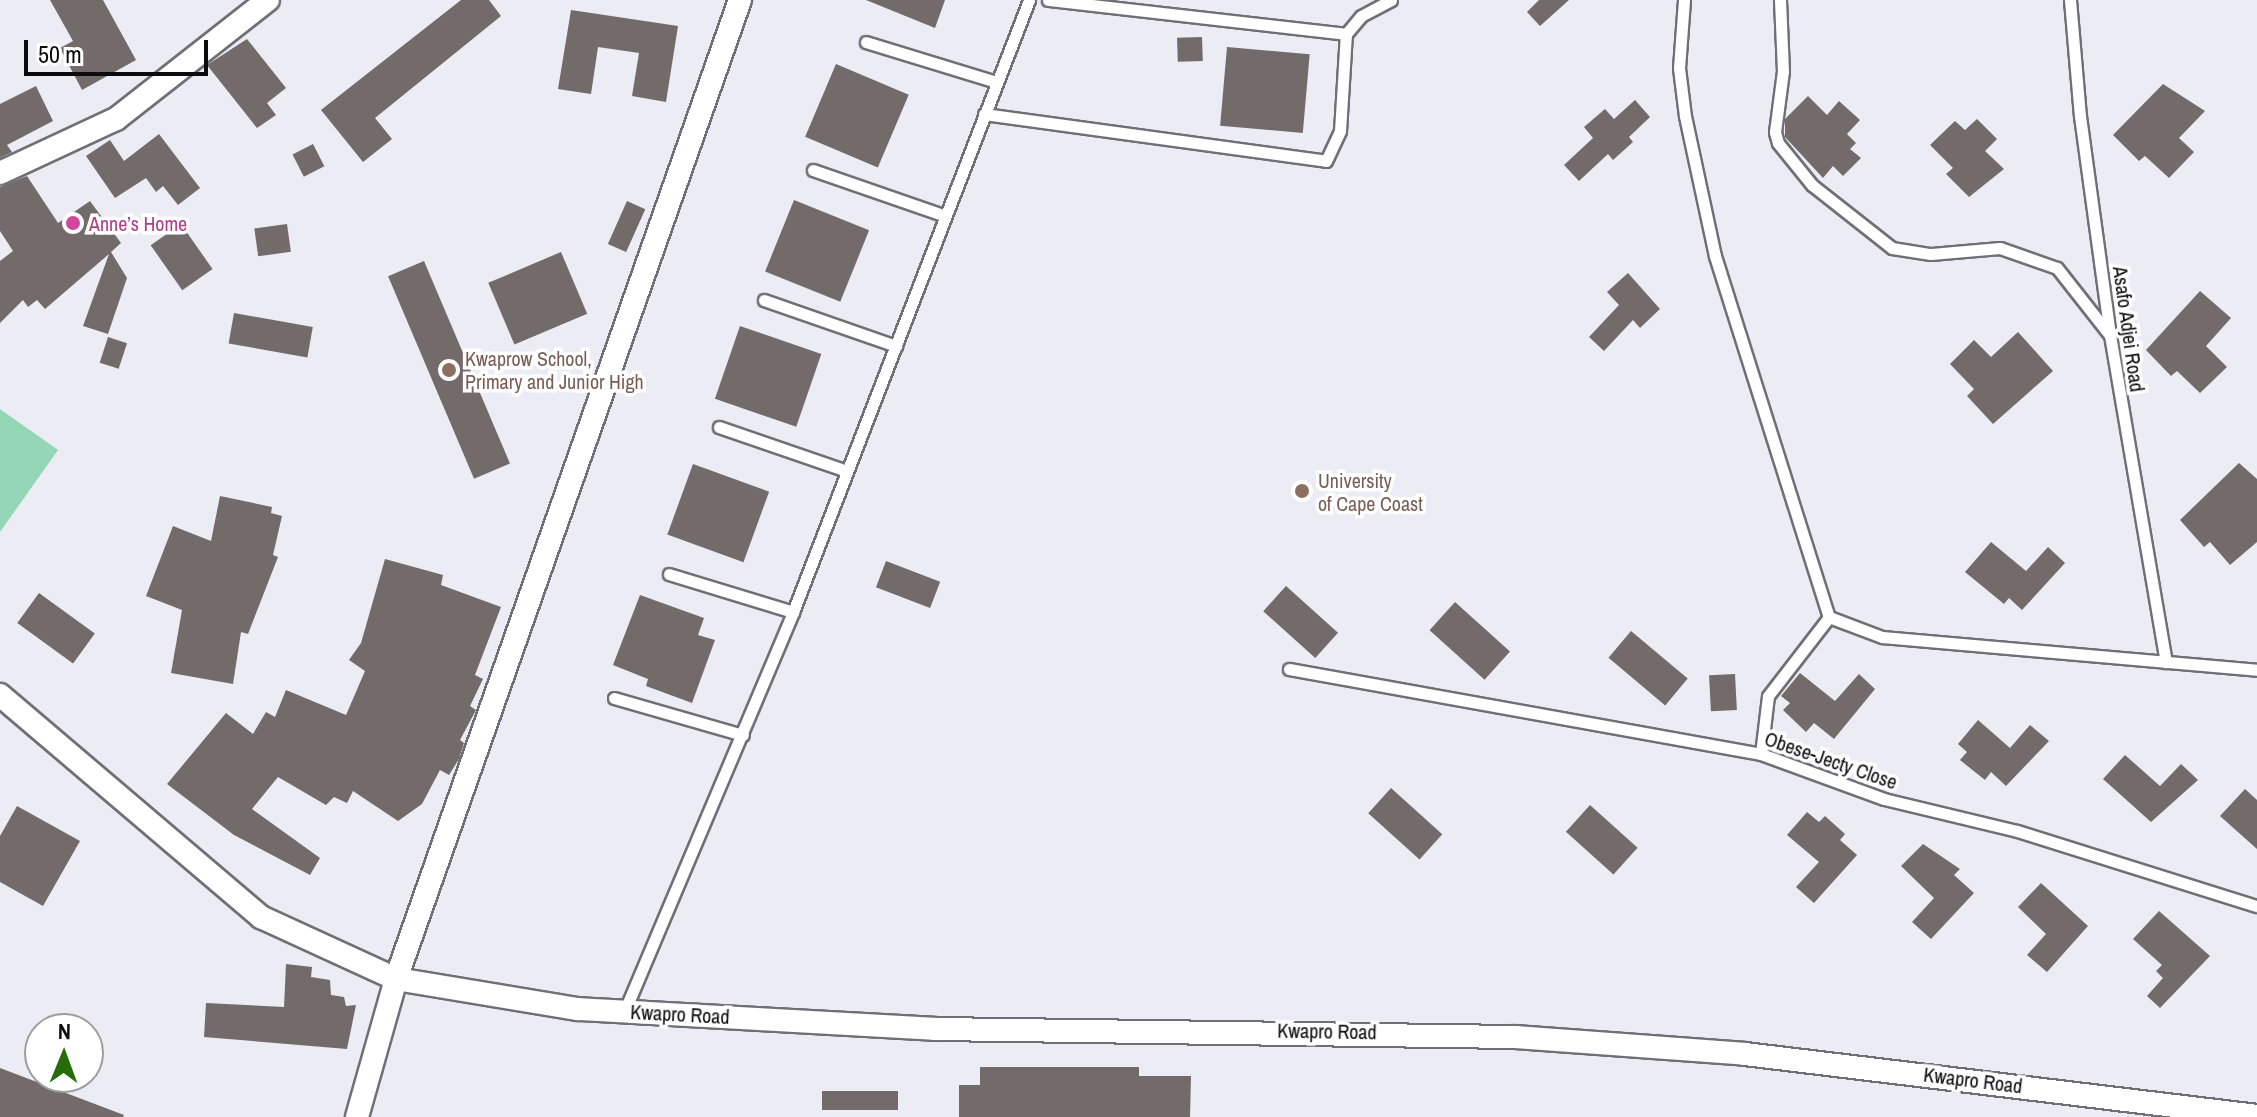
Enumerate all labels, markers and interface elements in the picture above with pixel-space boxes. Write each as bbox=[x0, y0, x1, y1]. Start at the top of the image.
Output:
scale bar bbox=[28, 24, 212, 74]
text: 50 m bbox=[38, 38, 82, 70]
place label: Anne’s Home bbox=[89, 211, 187, 235]
marker: Anne’s Home bbox=[64, 214, 82, 232]
street label: Asafo Adjei Road bbox=[2108, 264, 2150, 394]
place label: Kwaprow School, Primary and Junior High bbox=[465, 346, 644, 393]
marker: Kwaprow School, Primary and Junior High bbox=[440, 361, 458, 379]
place label: University of Cape Coast bbox=[1318, 468, 1423, 515]
marker: University of Cape Coast bbox=[1293, 482, 1311, 500]
street label: Obese-Jecty Close bbox=[1762, 726, 1900, 794]
street label: Kwapro Road bbox=[630, 999, 730, 1029]
north arrow bbox=[24, 1013, 104, 1093]
text: N bbox=[58, 1016, 71, 1046]
street label: Kwapro Road bbox=[1277, 1018, 1377, 1044]
street label: Kwapro Road bbox=[1922, 1062, 2024, 1098]

